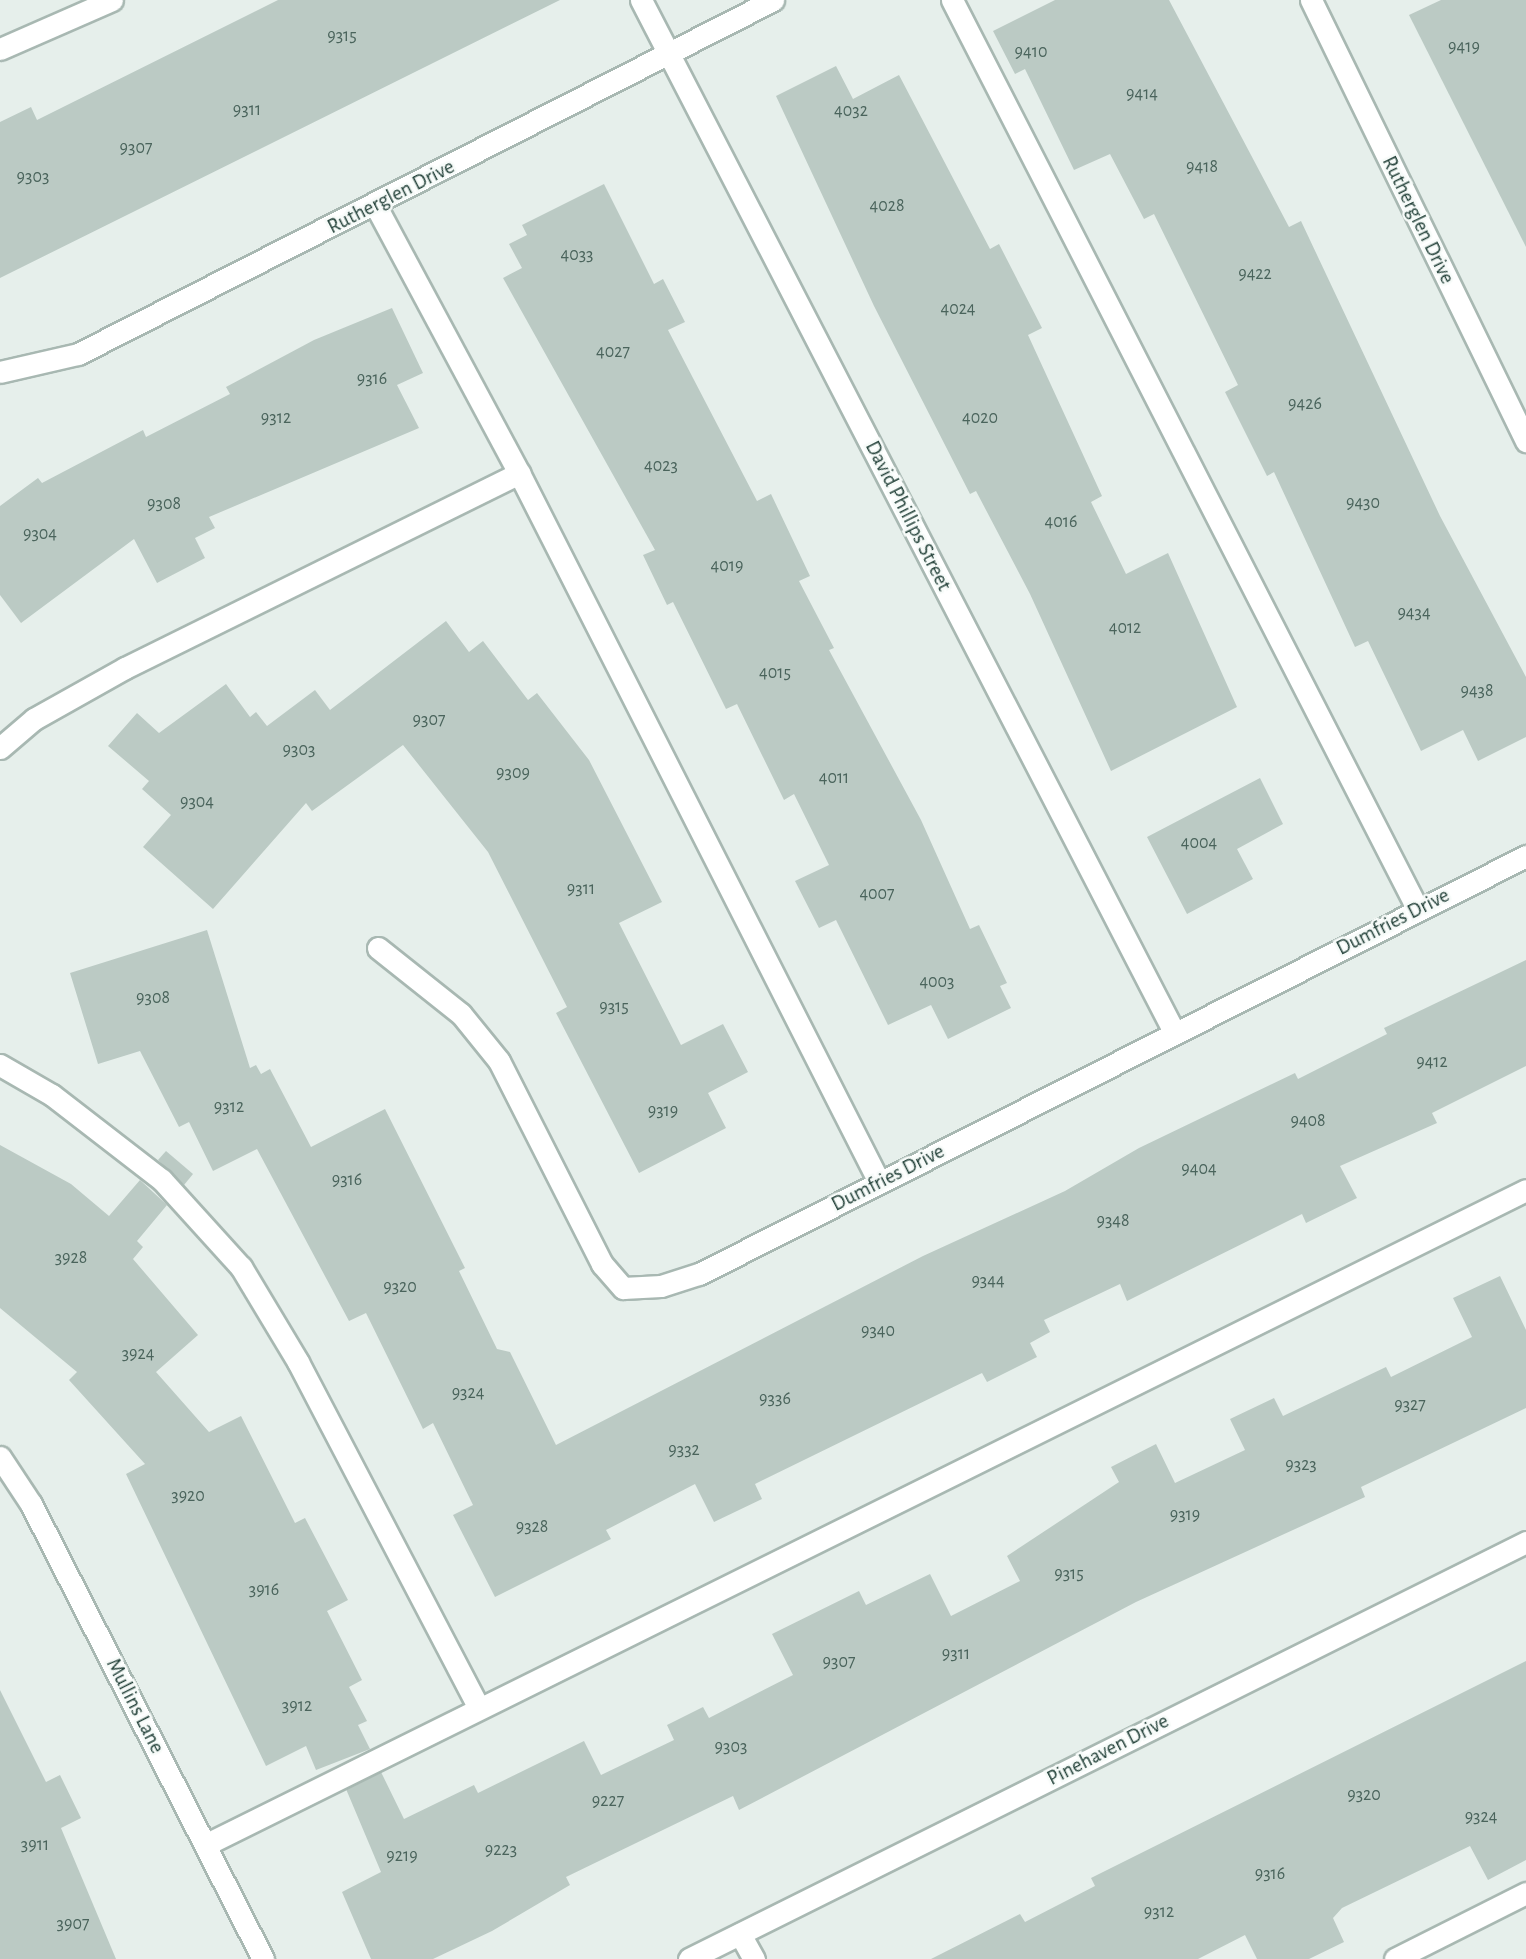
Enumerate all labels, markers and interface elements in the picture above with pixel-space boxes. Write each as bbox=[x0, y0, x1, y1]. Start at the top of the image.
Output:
house number: 9315 bbox=[327, 25, 357, 47]
house number: 9419 bbox=[1448, 36, 1480, 58]
house number: 9410 bbox=[1015, 41, 1047, 63]
house number: 9414 bbox=[1126, 83, 1158, 105]
house number: 9311 bbox=[233, 99, 261, 121]
house number: 4032 bbox=[834, 100, 868, 122]
house number: 9307 bbox=[120, 137, 152, 159]
street label: Rutherglen Drive bbox=[1376, 152, 1460, 288]
street label: Rutherglen Drive bbox=[323, 154, 459, 240]
house number: 9418 bbox=[1186, 156, 1218, 178]
house number: 9303 bbox=[17, 166, 49, 188]
house number: 4028 bbox=[870, 195, 904, 217]
house number: 4033 bbox=[561, 244, 593, 266]
house number: 9422 bbox=[1238, 263, 1272, 285]
house number: 4024 bbox=[940, 298, 976, 320]
house number: 4027 bbox=[596, 341, 630, 363]
house number: 9316 bbox=[357, 368, 387, 390]
house number: 9426 bbox=[1288, 393, 1322, 415]
house number: 9312 bbox=[261, 407, 291, 429]
house number: 4020 bbox=[962, 407, 998, 429]
street label: David Phillips Street bbox=[859, 437, 957, 595]
house number: 4023 bbox=[644, 455, 678, 477]
house number: 9430 bbox=[1346, 492, 1380, 514]
house number: 9308 bbox=[147, 493, 181, 515]
house number: 4016 bbox=[1045, 511, 1077, 533]
house number: 9304 bbox=[23, 523, 57, 545]
house number: 4019 bbox=[711, 555, 743, 577]
house number: 9434 bbox=[1397, 602, 1431, 624]
house number: 4012 bbox=[1109, 617, 1141, 639]
house number: 4015 bbox=[759, 662, 791, 684]
house number: 9438 bbox=[1460, 680, 1494, 702]
house number: 9307 bbox=[413, 709, 445, 731]
house number: 9303 bbox=[283, 739, 315, 761]
house number: 9309 bbox=[496, 762, 530, 784]
house number: 4011 bbox=[819, 767, 849, 789]
house number: 9304 bbox=[180, 791, 214, 813]
house number: 4004 bbox=[1181, 832, 1217, 854]
house number: 9311 bbox=[567, 878, 595, 900]
house number: 4007 bbox=[859, 883, 895, 905]
street label: Dumfries Drive bbox=[1332, 883, 1454, 961]
house number: 4003 bbox=[919, 971, 955, 993]
house number: 9308 bbox=[136, 987, 170, 1009]
house number: 9315 bbox=[599, 996, 629, 1018]
house number: 9412 bbox=[1416, 1051, 1448, 1073]
house number: 9312 bbox=[214, 1096, 244, 1118]
house number: 9319 bbox=[648, 1100, 678, 1122]
house number: 9408 bbox=[1290, 1110, 1326, 1132]
street label: Dumfries Drive bbox=[827, 1139, 949, 1217]
house number: 9404 bbox=[1181, 1158, 1217, 1180]
house number: 9316 bbox=[332, 1169, 362, 1191]
house number: 9348 bbox=[1096, 1210, 1130, 1232]
house number: 3928 bbox=[55, 1247, 87, 1269]
house number: 9344 bbox=[971, 1270, 1005, 1292]
house number: 9320 bbox=[383, 1276, 417, 1298]
house number: 9340 bbox=[861, 1320, 895, 1342]
house number: 3924 bbox=[122, 1343, 154, 1365]
house number: 9324 bbox=[452, 1382, 484, 1404]
house number: 9336 bbox=[759, 1388, 791, 1410]
house number: 9327 bbox=[1394, 1394, 1426, 1416]
house number: 9332 bbox=[668, 1439, 700, 1461]
house number: 9323 bbox=[1285, 1454, 1317, 1476]
house number: 3920 bbox=[171, 1485, 205, 1507]
house number: 9319 bbox=[1170, 1504, 1200, 1526]
house number: 9328 bbox=[516, 1516, 548, 1538]
house number: 9315 bbox=[1054, 1563, 1084, 1585]
house number: 3916 bbox=[249, 1579, 279, 1601]
house number: 9311 bbox=[942, 1643, 970, 1665]
house number: 9307 bbox=[823, 1651, 855, 1673]
street label: Mullins Lane bbox=[100, 1654, 170, 1758]
house number: 3912 bbox=[282, 1695, 312, 1717]
street label: Pinehaven Drive bbox=[1043, 1709, 1173, 1791]
house number: 9303 bbox=[715, 1736, 747, 1758]
house number: 9320 bbox=[1347, 1784, 1381, 1806]
house number: 9227 bbox=[592, 1790, 624, 1812]
house number: 9324 bbox=[1465, 1806, 1497, 1828]
house number: 3911 bbox=[21, 1834, 49, 1856]
house number: 9223 bbox=[485, 1839, 517, 1861]
house number: 9219 bbox=[386, 1845, 418, 1867]
house number: 9316 bbox=[1255, 1863, 1285, 1885]
house number: 9312 bbox=[1144, 1901, 1174, 1923]
house number: 3907 bbox=[57, 1913, 89, 1935]

